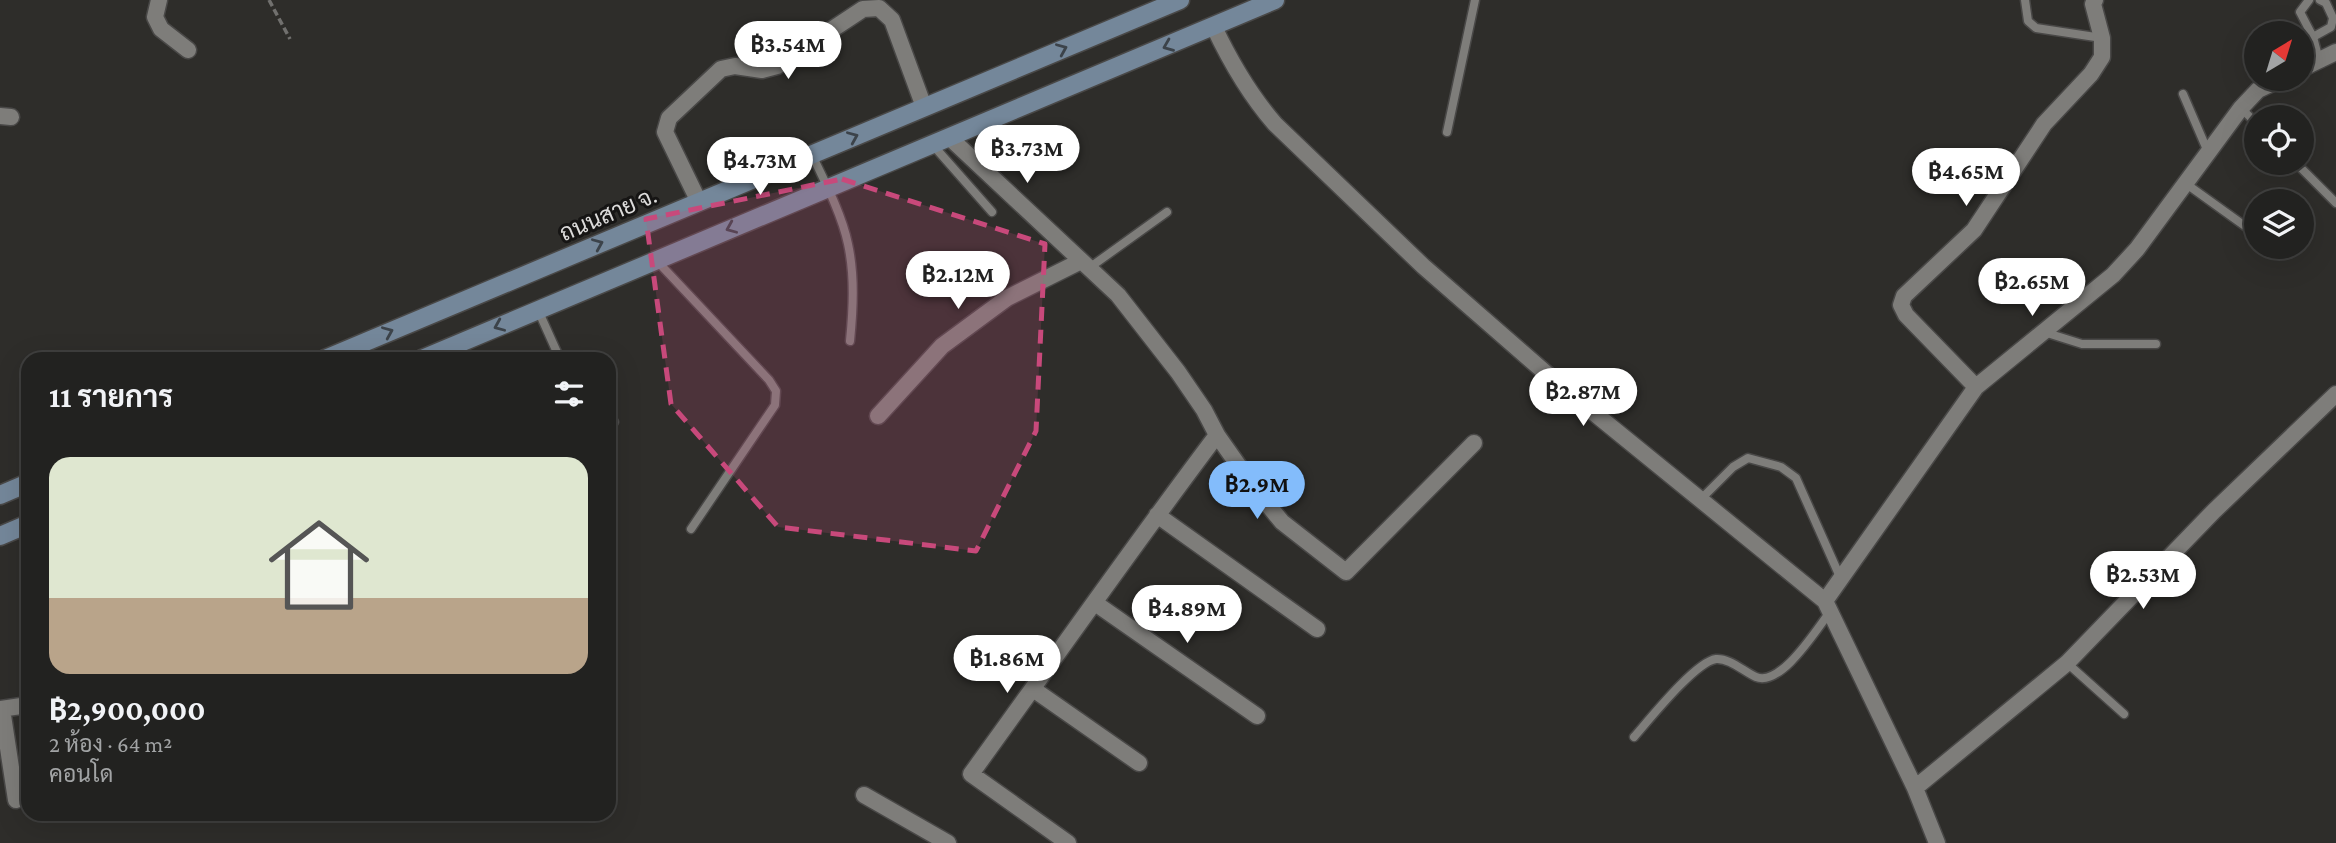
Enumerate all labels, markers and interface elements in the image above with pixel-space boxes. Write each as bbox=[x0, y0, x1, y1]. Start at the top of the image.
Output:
north arrow bbox=[2244, 21, 2314, 91]
map controls bbox=[2244, 21, 2314, 259]
pin: ฿3.54M bbox=[731, 22, 845, 81]
text: ฿3.54M bbox=[750, 31, 826, 57]
one-way arrow bbox=[1162, 38, 1174, 52]
one-way arrow bbox=[1056, 44, 1068, 58]
button: locate bbox=[2244, 105, 2314, 175]
pin: ฿3.73M bbox=[970, 125, 1084, 185]
one-way arrow bbox=[846, 132, 858, 146]
text: ฿3.73M bbox=[991, 135, 1063, 161]
pin: ฿4.73M bbox=[703, 138, 817, 197]
text: ฿4.73M bbox=[723, 147, 797, 173]
pin: ฿4.65M bbox=[1909, 148, 2023, 208]
text: ฿4.65M bbox=[1928, 158, 2004, 184]
street label: ถนนสาย จ. bbox=[556, 182, 660, 246]
button: layers bbox=[2244, 189, 2314, 259]
one-way arrow bbox=[726, 220, 738, 234]
one-way arrow bbox=[591, 239, 603, 253]
pin: ฿2.12M bbox=[901, 252, 1015, 311]
pin: ฿2.65M bbox=[1975, 258, 2089, 318]
text: ฿2.12M bbox=[922, 261, 994, 287]
text: ฿2.65M bbox=[1994, 268, 2070, 294]
one-way arrow bbox=[494, 318, 507, 332]
one-way arrow bbox=[381, 327, 393, 341]
pin: ฿2.87M bbox=[1526, 368, 1640, 428]
icon: filters bbox=[550, 375, 588, 413]
text: ฿2.87M bbox=[1545, 378, 1621, 404]
text: 11 รายการ bbox=[49, 380, 173, 413]
pin: ฿2.9M bbox=[1208, 462, 1306, 521]
text: ฿2.9M bbox=[1225, 471, 1289, 497]
icon: home bbox=[256, 502, 382, 628]
pin: ฿2.53M bbox=[2086, 552, 2200, 611]
text: ฿2.53M bbox=[2106, 561, 2180, 587]
pin: ฿4.89M bbox=[1130, 586, 1244, 645]
text: ฿4.89M bbox=[1148, 595, 1226, 621]
pin: ฿1.86M bbox=[950, 636, 1064, 695]
text: ฿1.86M bbox=[970, 645, 1044, 671]
text: ฿2,900,000 bbox=[49, 693, 206, 726]
text: 2 ห้อง · 64 m² bbox=[49, 731, 172, 757]
text: คอนโด bbox=[49, 761, 113, 787]

